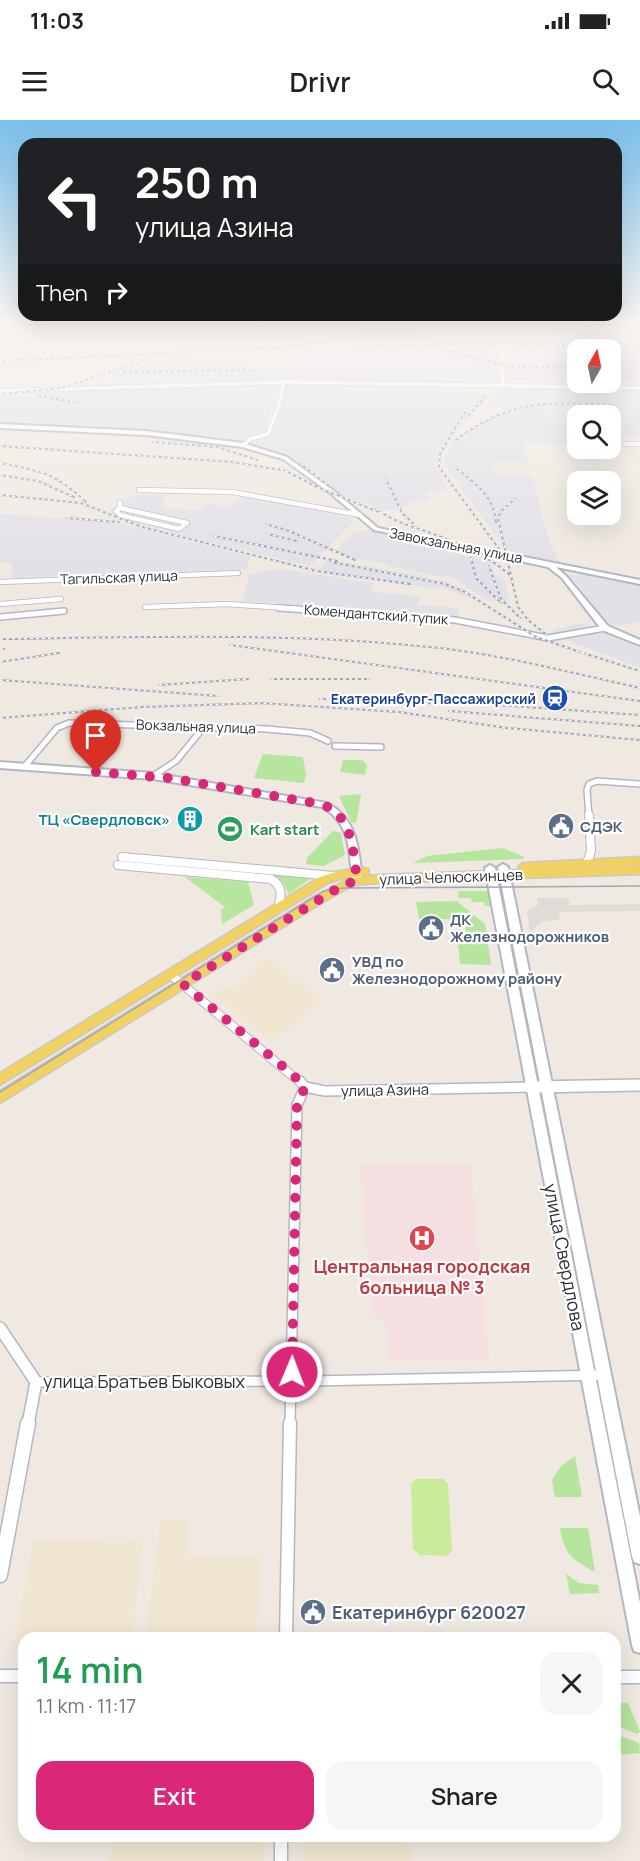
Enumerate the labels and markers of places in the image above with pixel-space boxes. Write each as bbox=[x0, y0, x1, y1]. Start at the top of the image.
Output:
station icon: Екатеринбург-Пассажирский bbox=[540, 683, 570, 713]
place label: Екатеринбург-Пассажирский bbox=[331, 689, 536, 708]
pin bbox=[70, 710, 121, 772]
building icon: ТЦ «Свердловск» bbox=[175, 804, 205, 834]
place label: ТЦ «Свердловск» bbox=[38, 809, 170, 830]
public building icon: СДЭК bbox=[546, 811, 576, 841]
sports icon: Kart start bbox=[215, 814, 245, 844]
place label: СДЭК bbox=[580, 816, 623, 837]
place label: Kart start bbox=[250, 819, 320, 840]
place label: ДК Железнодорожников bbox=[450, 909, 609, 947]
public building icon: ДК Железнодорожников bbox=[416, 913, 446, 943]
place label: УВД по Железнодорожному району bbox=[352, 951, 563, 989]
public building icon: УВД по Железнодорожному району bbox=[317, 955, 347, 985]
hospital icon: Центральная городская больница № 3 bbox=[407, 1223, 437, 1253]
place label: Центральная городская больница № 3 bbox=[313, 1254, 531, 1299]
public building icon: Екатеринбург 620027 bbox=[298, 1597, 328, 1627]
place label: Екатеринбург 620027 bbox=[332, 1600, 526, 1624]

